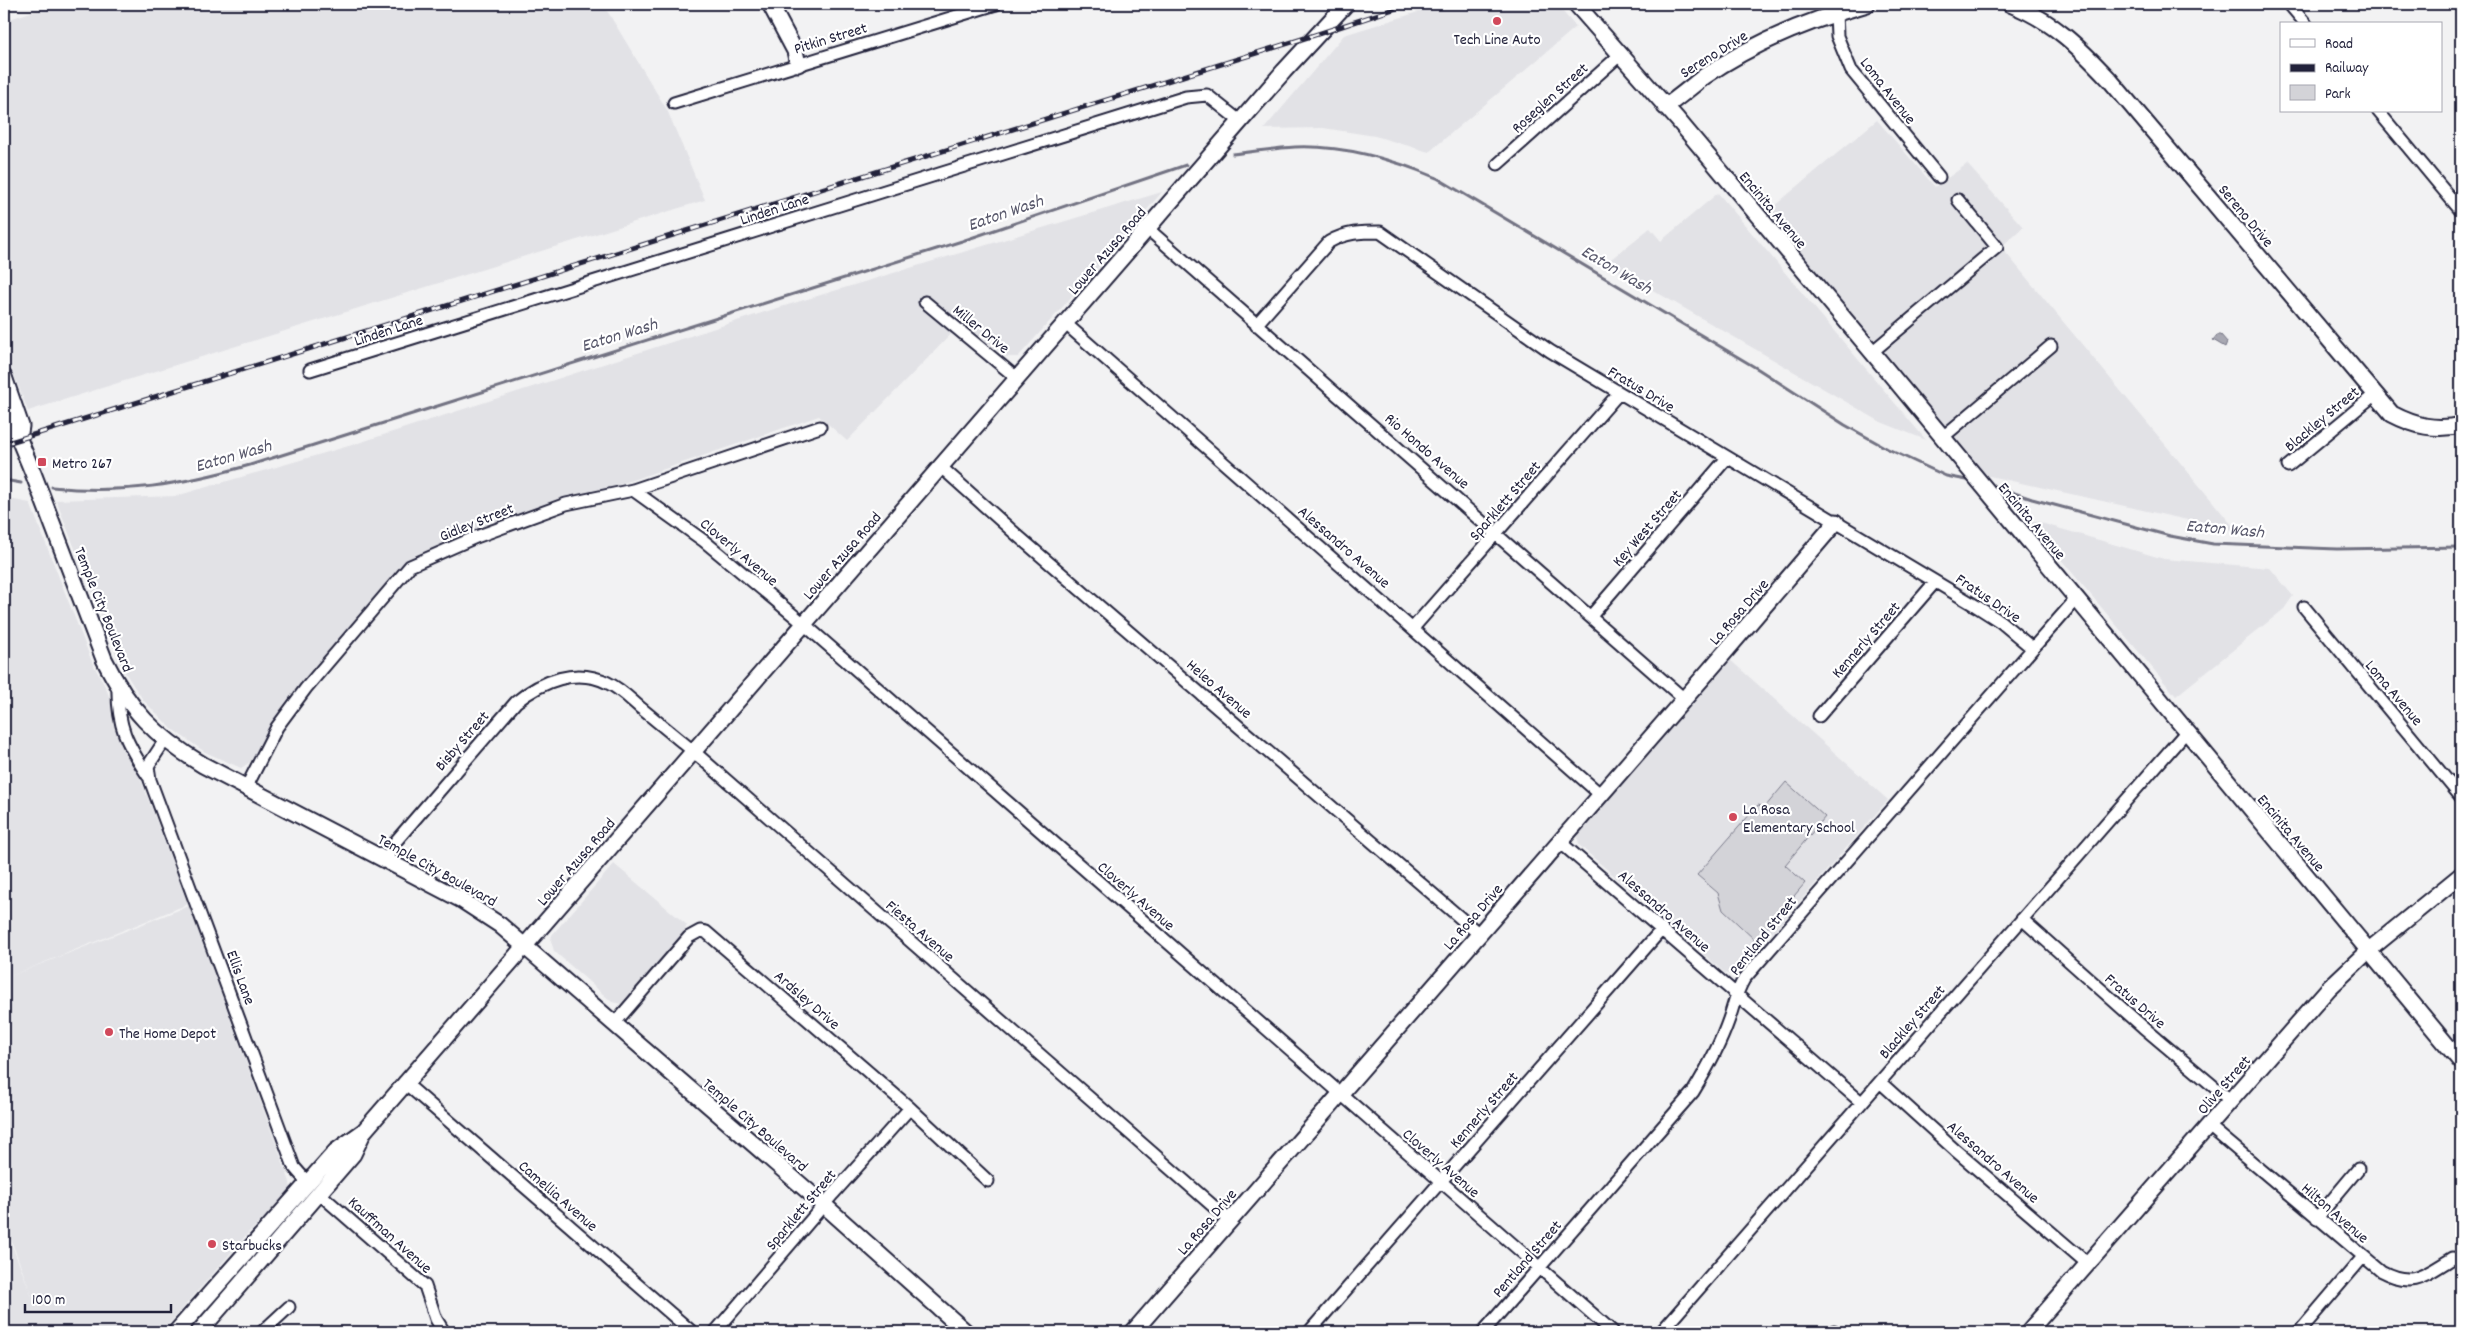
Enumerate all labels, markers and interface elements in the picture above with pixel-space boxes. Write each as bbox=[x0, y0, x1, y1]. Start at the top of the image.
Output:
marker: Tech Line Auto bbox=[1491, 15, 1503, 27]
street label: Pitkin Street bbox=[791, 17, 870, 61]
legend bbox=[2280, 22, 2442, 112]
street label: Sereno Drive bbox=[1676, 25, 1753, 85]
place label: Tech Line Auto bbox=[1453, 29, 1541, 52]
text: Road bbox=[2325, 34, 2353, 56]
street label: Loma Avenue bbox=[1853, 53, 1921, 130]
street label: Roseglen Street bbox=[1507, 58, 1594, 140]
text: Railway bbox=[2325, 58, 2369, 80]
text: Park bbox=[2325, 84, 2351, 106]
street label: Encinita Avenue bbox=[1733, 167, 1811, 254]
street label: Sereno Drive bbox=[2212, 180, 2278, 253]
street label: Linden Lane bbox=[737, 188, 812, 232]
water label: Eaton Wash bbox=[965, 190, 1048, 239]
street label: Lower Azusa Road bbox=[1063, 203, 1153, 301]
water label: Eaton Wash bbox=[1576, 240, 1656, 302]
street label: Miller Drive bbox=[947, 300, 1014, 360]
street label: Linden Lane bbox=[351, 309, 426, 353]
water label: Eaton Wash bbox=[579, 313, 662, 360]
street label: Fratus Drive bbox=[1603, 361, 1679, 419]
street label: Blackley Street bbox=[2280, 382, 2365, 458]
street label: Rio Hondo Avenue bbox=[1379, 408, 1474, 495]
water label: Eaton Wash bbox=[193, 434, 275, 480]
place label: Metro 267 bbox=[52, 453, 112, 476]
marker: Metro 267 bbox=[36, 456, 48, 468]
street label: Sparklett Street bbox=[1465, 456, 1547, 547]
street label: Encinita Avenue bbox=[1992, 478, 2070, 565]
street label: Key West Street bbox=[1608, 485, 1688, 572]
street label: Gidley Street bbox=[436, 498, 518, 549]
street label: Alessandro Avenue bbox=[1292, 501, 1395, 595]
street label: Lower Azusa Road bbox=[798, 508, 888, 606]
street label: Cloverly Avenue bbox=[694, 513, 783, 593]
water label: Eaton Wash bbox=[2185, 515, 2266, 546]
street label: Temple City Boulevard bbox=[67, 544, 138, 676]
street label: Fratus Drive bbox=[1950, 569, 2025, 629]
street label: La Rosa Drive bbox=[1705, 574, 1775, 651]
street label: Kennerly Street bbox=[1827, 597, 1907, 684]
street label: Heleo Avenue bbox=[1180, 655, 1256, 725]
street label: Loma Avenue bbox=[2359, 656, 2427, 731]
street label: Bisby Street bbox=[430, 706, 496, 777]
street label: Encinita Avenue bbox=[2251, 790, 2329, 877]
place label: La Rosa Elementary School bbox=[1743, 799, 1855, 840]
marker: La Rosa Elementary School bbox=[1727, 811, 1739, 823]
street label: Lower Azusa Road bbox=[532, 814, 622, 912]
street label: Temple City Boulevard bbox=[373, 829, 501, 914]
street label: Cloverly Avenue bbox=[1092, 857, 1179, 937]
street label: Alessandro Avenue bbox=[1612, 865, 1715, 959]
street label: La Rosa Drive bbox=[1439, 879, 1509, 956]
street label: Pentland Street bbox=[1725, 892, 1803, 981]
street label: Fiesta Avenue bbox=[880, 895, 959, 968]
street label: Ellis Lane bbox=[219, 947, 260, 1008]
street label: Ardsley Drive bbox=[768, 966, 844, 1036]
street label: Fratus Drive bbox=[2099, 969, 2170, 1035]
street label: Blackley Street bbox=[1874, 980, 1952, 1065]
place label: The Home Depot bbox=[119, 1023, 216, 1046]
marker: The Home Depot bbox=[103, 1026, 115, 1038]
street label: Olive Street bbox=[2193, 1051, 2257, 1120]
street label: Kennerly Street bbox=[1445, 1067, 1525, 1154]
street label: Temple City Boulevard bbox=[697, 1073, 812, 1178]
street label: Alessandro Avenue bbox=[1941, 1116, 2044, 1210]
street label: Cloverly Avenue bbox=[1397, 1124, 1484, 1204]
street label: Camellia Avenue bbox=[512, 1156, 602, 1238]
street label: Sparklett Street bbox=[761, 1165, 843, 1256]
street label: Hilton Avenue bbox=[2296, 1178, 2373, 1250]
street label: La Rosa Drive bbox=[1173, 1184, 1243, 1261]
street label: Kauffman Avenue bbox=[342, 1192, 436, 1280]
street label: Pentland Street bbox=[1488, 1216, 1568, 1304]
place label: Starbucks bbox=[222, 1235, 282, 1258]
marker: Starbucks bbox=[206, 1238, 218, 1250]
scale bar bbox=[25, 1281, 171, 1313]
text: 100 m bbox=[32, 1290, 65, 1312]

